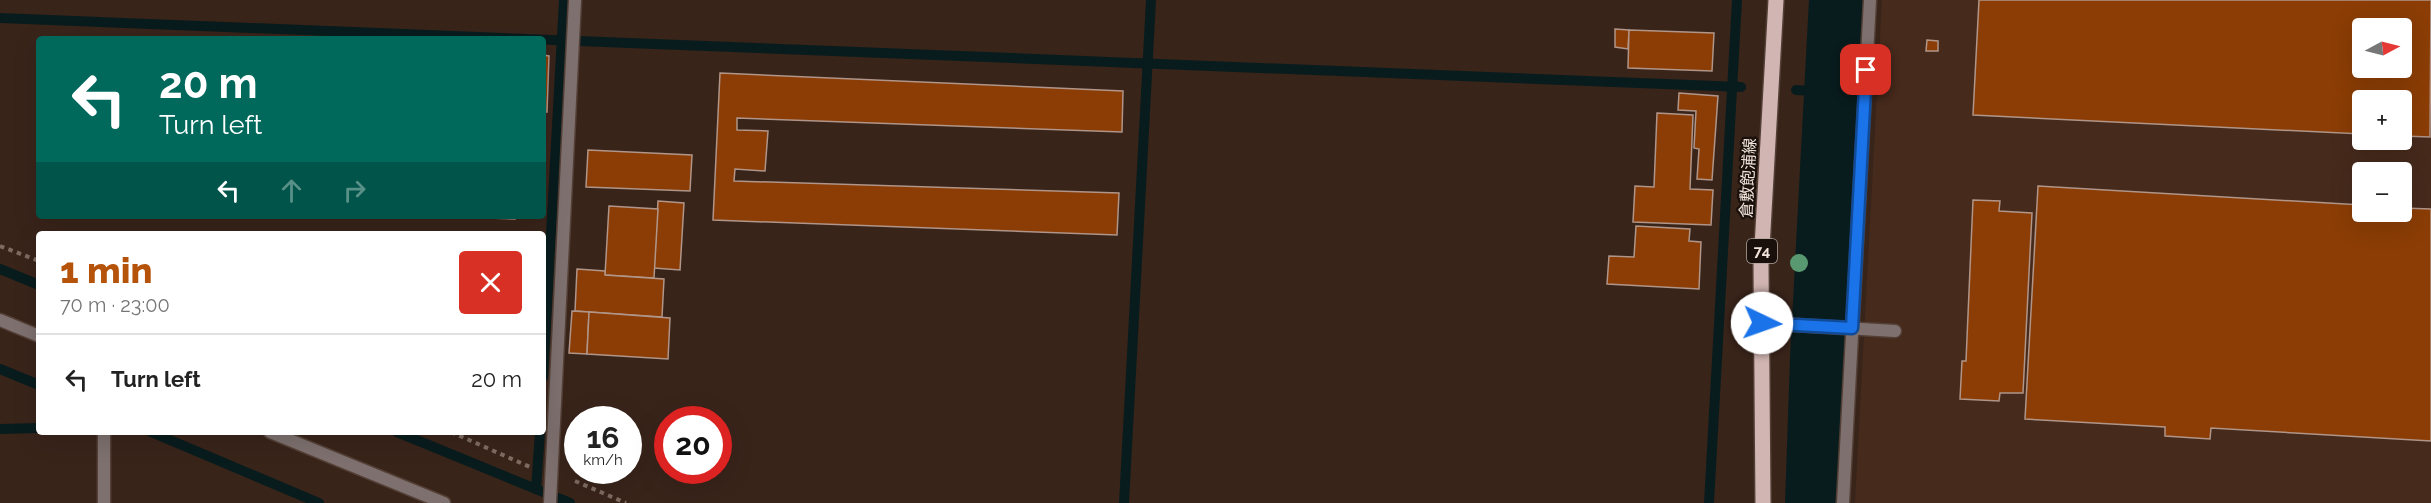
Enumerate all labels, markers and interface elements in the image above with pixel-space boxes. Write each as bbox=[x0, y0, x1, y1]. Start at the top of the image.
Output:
north arrow bbox=[2352, 18, 2412, 78]
map controls bbox=[2352, 18, 2412, 222]
pin bbox=[1840, 44, 1891, 95]
icon: arrive bbox=[1849, 53, 1882, 86]
text: 20 m bbox=[159, 59, 258, 108]
icon: left bbox=[60, 60, 138, 138]
button: + bbox=[2352, 90, 2412, 150]
text: Turn left bbox=[159, 109, 262, 140]
street label: 倉敷飽浦線 bbox=[1736, 138, 1760, 218]
button: − bbox=[2352, 162, 2412, 222]
icon: left bbox=[212, 174, 245, 207]
icon: ahead bbox=[275, 174, 308, 207]
icon: right bbox=[338, 174, 371, 207]
road number: 74 bbox=[1747, 239, 1777, 263]
text: 1 min bbox=[60, 249, 152, 291]
button: close bbox=[459, 251, 522, 314]
position arrow bbox=[1730, 291, 1794, 355]
text: 70 m · 23:00 bbox=[60, 293, 170, 317]
icon: left bbox=[60, 363, 93, 396]
text: Turn left bbox=[111, 366, 201, 392]
text: 20 m bbox=[471, 366, 522, 392]
speed limit sign: 20 bbox=[654, 406, 732, 484]
text: 16 bbox=[586, 420, 620, 455]
text: km/h bbox=[583, 451, 623, 469]

